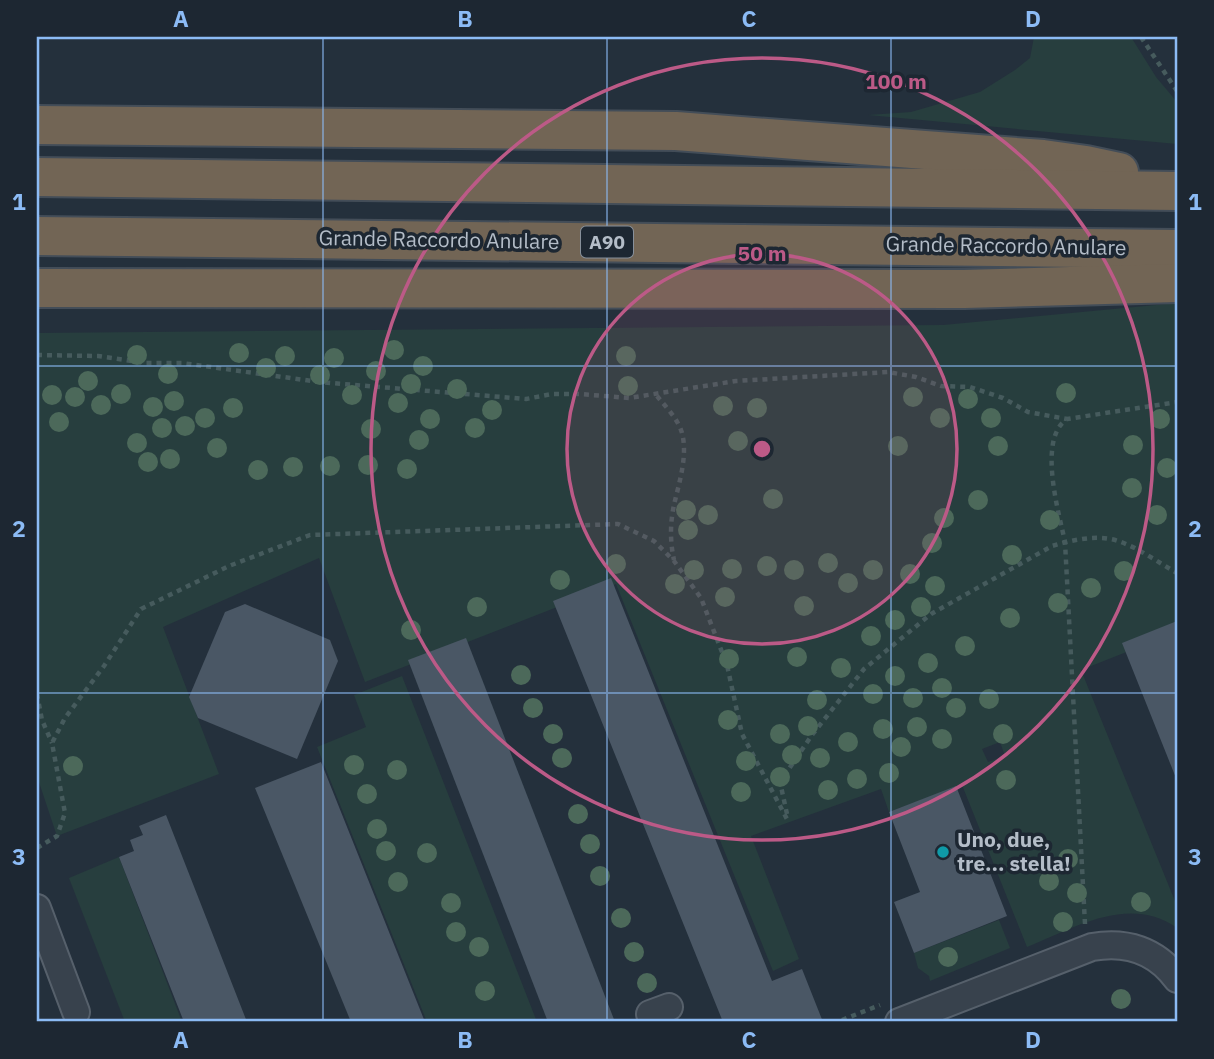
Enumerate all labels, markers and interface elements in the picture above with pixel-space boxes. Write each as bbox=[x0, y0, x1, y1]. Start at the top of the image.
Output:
text: A bbox=[173, 3, 189, 33]
text: B bbox=[457, 3, 473, 33]
text: C bbox=[742, 3, 757, 33]
text: D bbox=[1025, 3, 1041, 33]
text: 100 m bbox=[865, 67, 927, 95]
text: 1 bbox=[12, 186, 26, 216]
text: 1 bbox=[1188, 186, 1202, 216]
street label: Grande Raccordo Anulare bbox=[318, 223, 560, 255]
road number: A90 bbox=[581, 226, 633, 258]
street label: Grande Raccordo Anulare bbox=[885, 229, 1127, 261]
text: 50 m bbox=[738, 239, 786, 267]
centre of rings bbox=[750, 437, 774, 461]
text: 2 bbox=[12, 513, 26, 543]
text: 2 bbox=[1188, 513, 1202, 543]
place label: Uno, due, tre... stella! bbox=[957, 825, 1071, 877]
text: 3 bbox=[12, 841, 26, 871]
text: 3 bbox=[1188, 841, 1202, 871]
marker: Uno, due, tre... stella! bbox=[935, 844, 951, 860]
text: A bbox=[173, 1024, 189, 1054]
text: B bbox=[457, 1024, 473, 1054]
text: C bbox=[742, 1024, 757, 1054]
text: D bbox=[1025, 1024, 1041, 1054]

